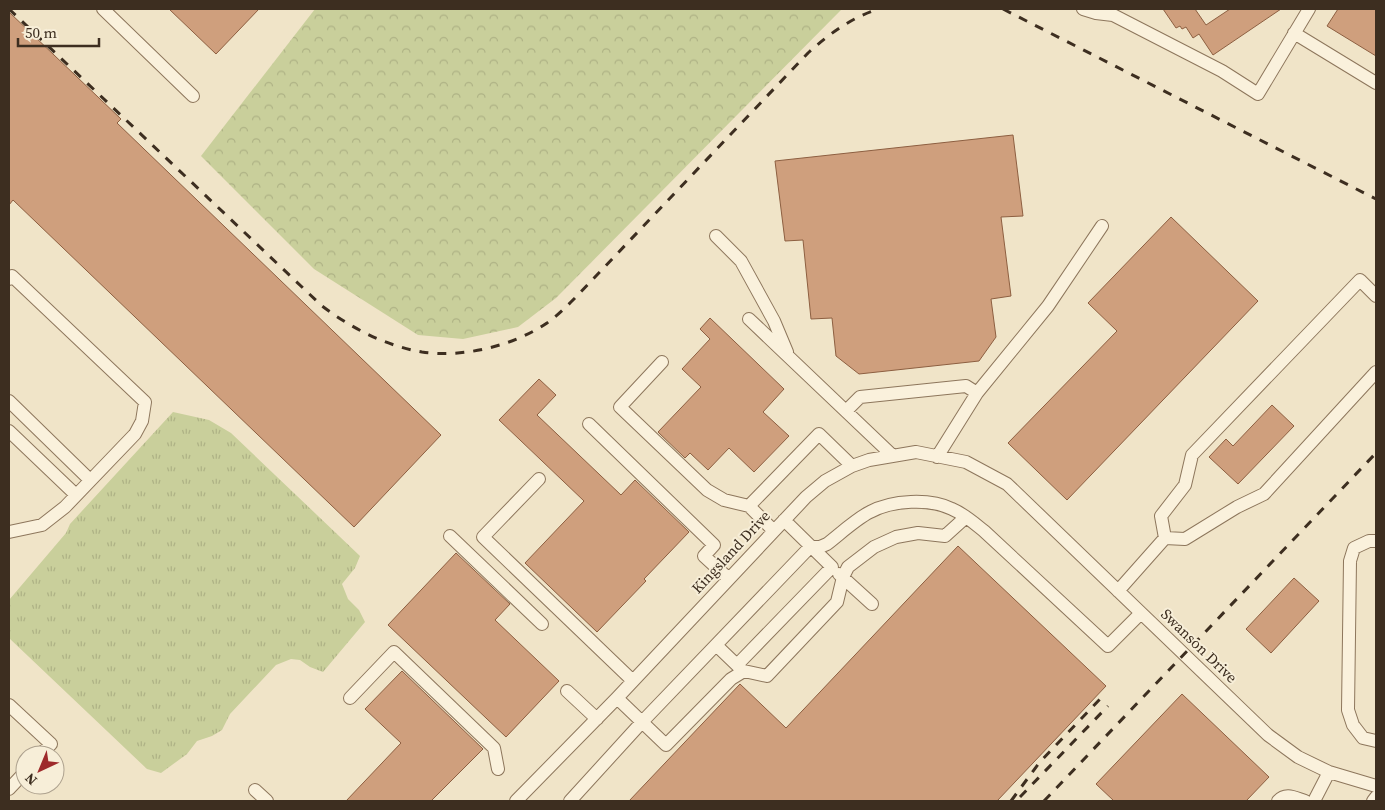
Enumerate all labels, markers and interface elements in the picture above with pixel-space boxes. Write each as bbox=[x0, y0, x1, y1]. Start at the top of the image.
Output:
scale bar bbox=[18, 15, 99, 47]
text: 50 m bbox=[25, 22, 57, 43]
street label: Kingsland Drive bbox=[687, 505, 775, 598]
street label: Swanson Drive bbox=[1157, 604, 1242, 688]
north arrow bbox=[15, 745, 65, 795]
text: N bbox=[20, 769, 42, 790]

